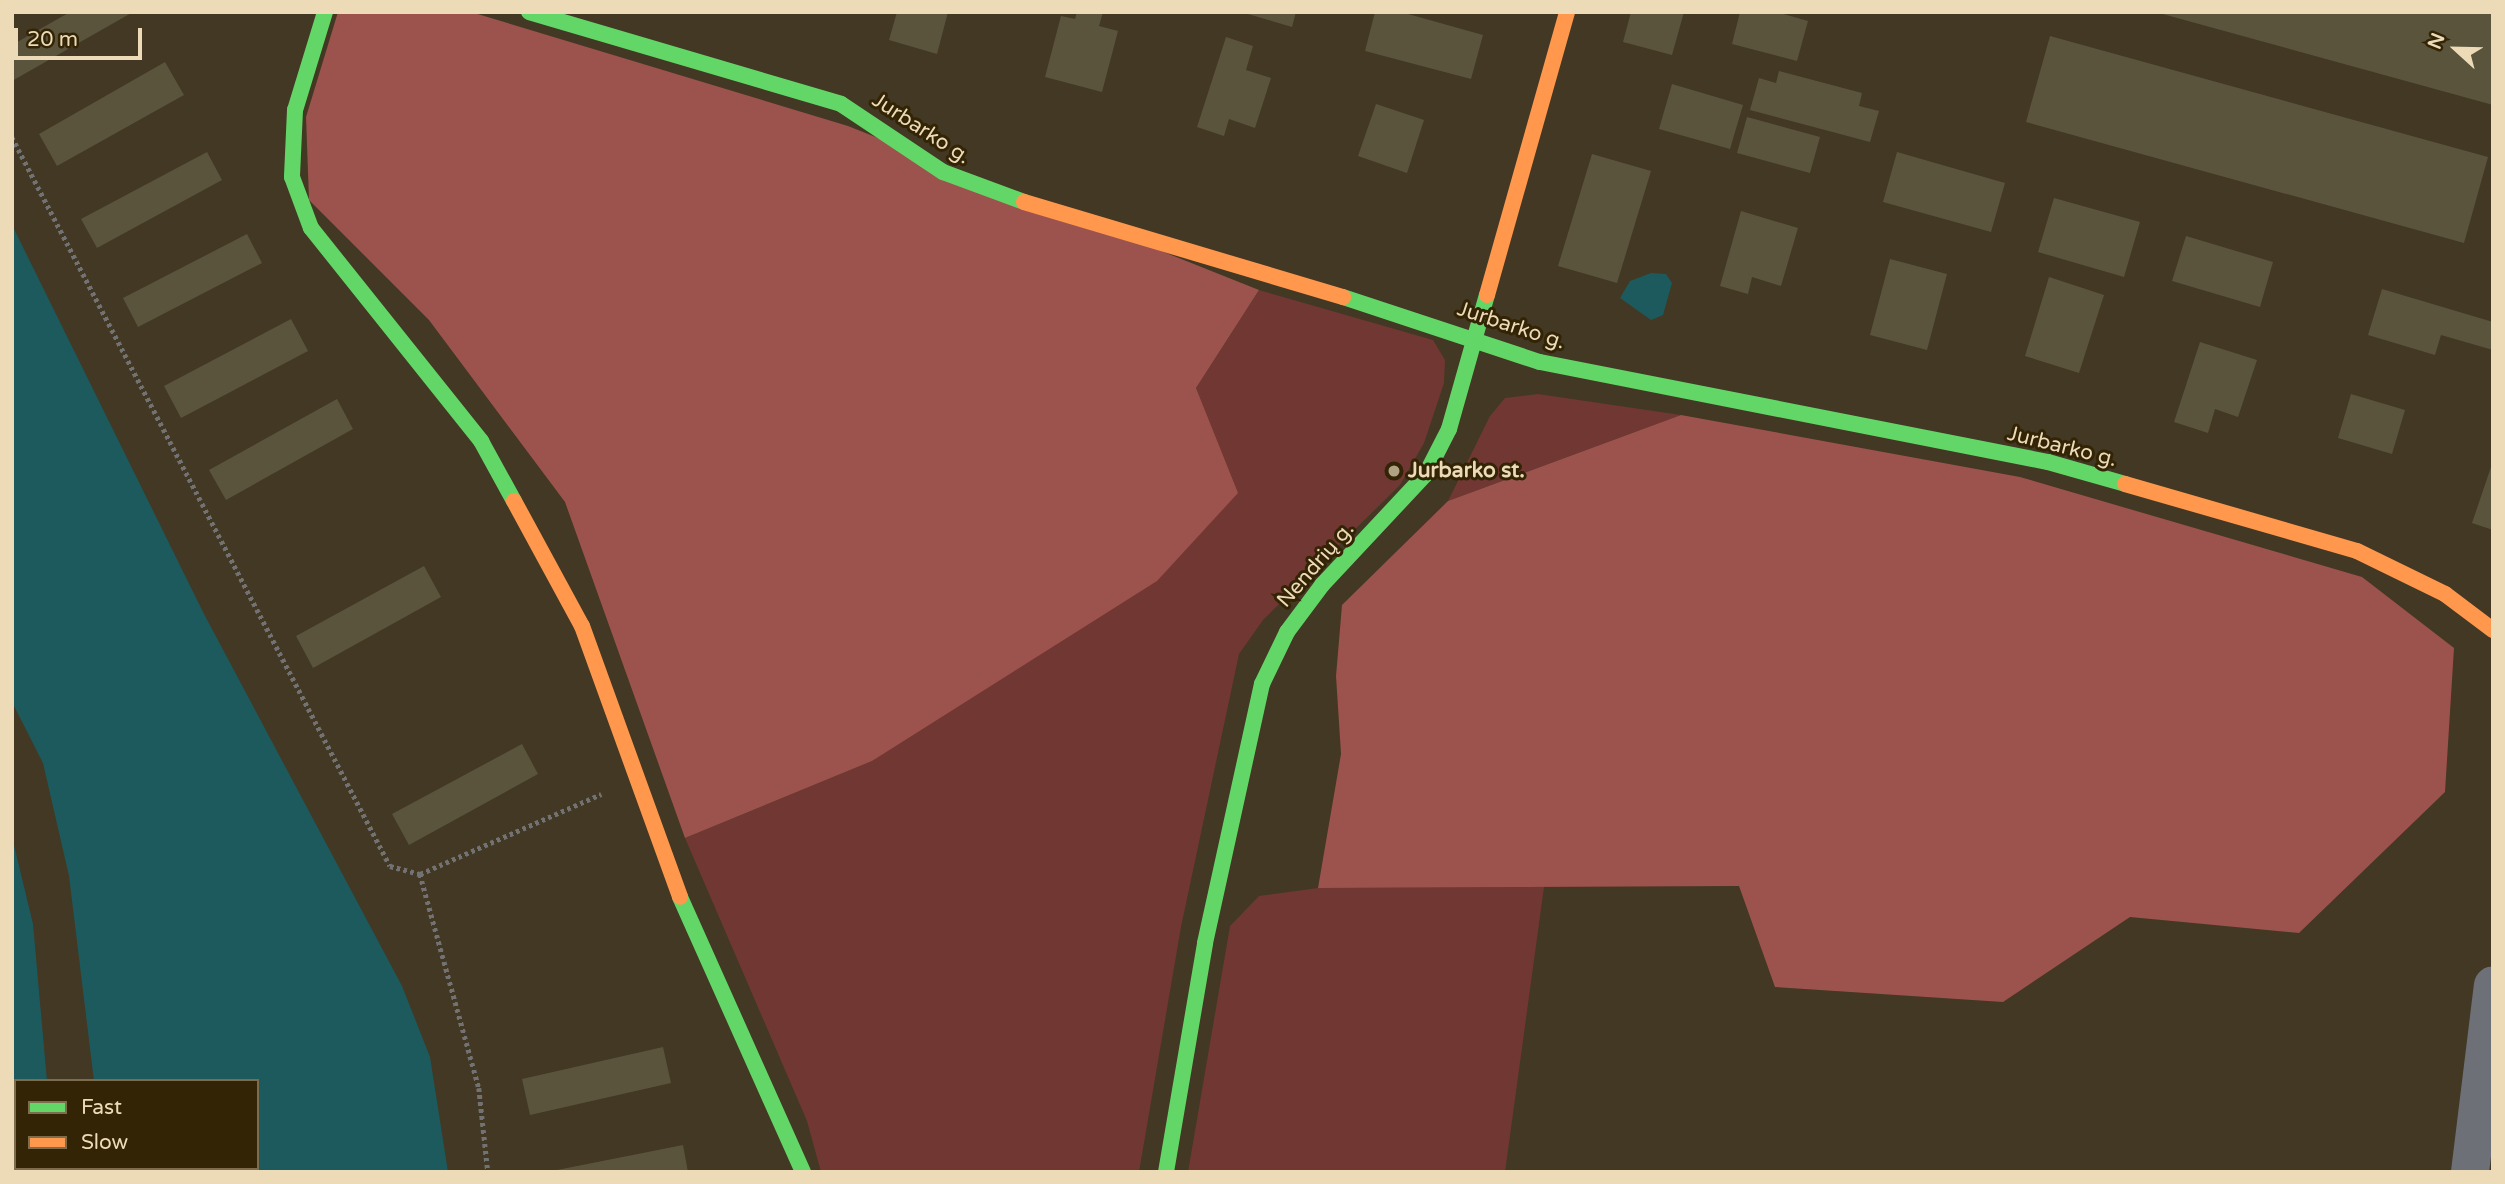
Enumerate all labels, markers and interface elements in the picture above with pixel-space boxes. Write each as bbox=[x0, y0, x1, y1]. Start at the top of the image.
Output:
scale bar bbox=[18, 14, 145, 58]
north arrow bbox=[2421, 14, 2491, 84]
text: 20 m bbox=[27, 27, 78, 52]
text: N bbox=[2423, 30, 2450, 52]
street label: Jurbarko g. bbox=[867, 88, 975, 170]
street label: Jurbarko g. bbox=[1454, 297, 1568, 355]
street label: Jurbarko g. bbox=[2005, 421, 2119, 473]
place label: Jurbarko st. bbox=[1408, 458, 1525, 484]
marker: Jurbarko st. bbox=[1386, 463, 1402, 479]
street label: Nendrių g. bbox=[1272, 517, 1360, 613]
legend bbox=[14, 1079, 259, 1170]
text: Fast bbox=[81, 1095, 122, 1120]
text: Slow bbox=[81, 1130, 128, 1155]

